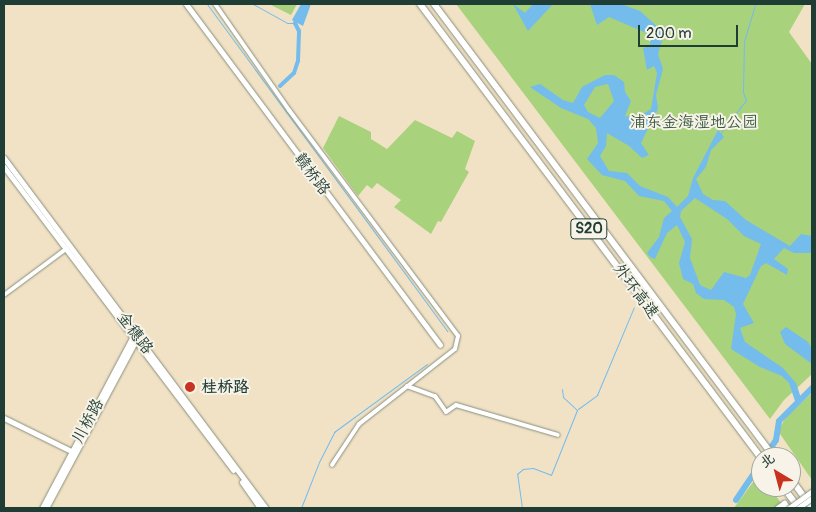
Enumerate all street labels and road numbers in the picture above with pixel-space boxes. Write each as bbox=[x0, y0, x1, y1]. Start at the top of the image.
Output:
street label: 赣桥路 bbox=[290, 149, 334, 199]
road number: S20 bbox=[570, 216, 608, 242]
street label: 外环高速 bbox=[609, 260, 663, 322]
street label: 金穗路 bbox=[113, 308, 157, 358]
street label: 川桥路 bbox=[68, 395, 108, 447]

